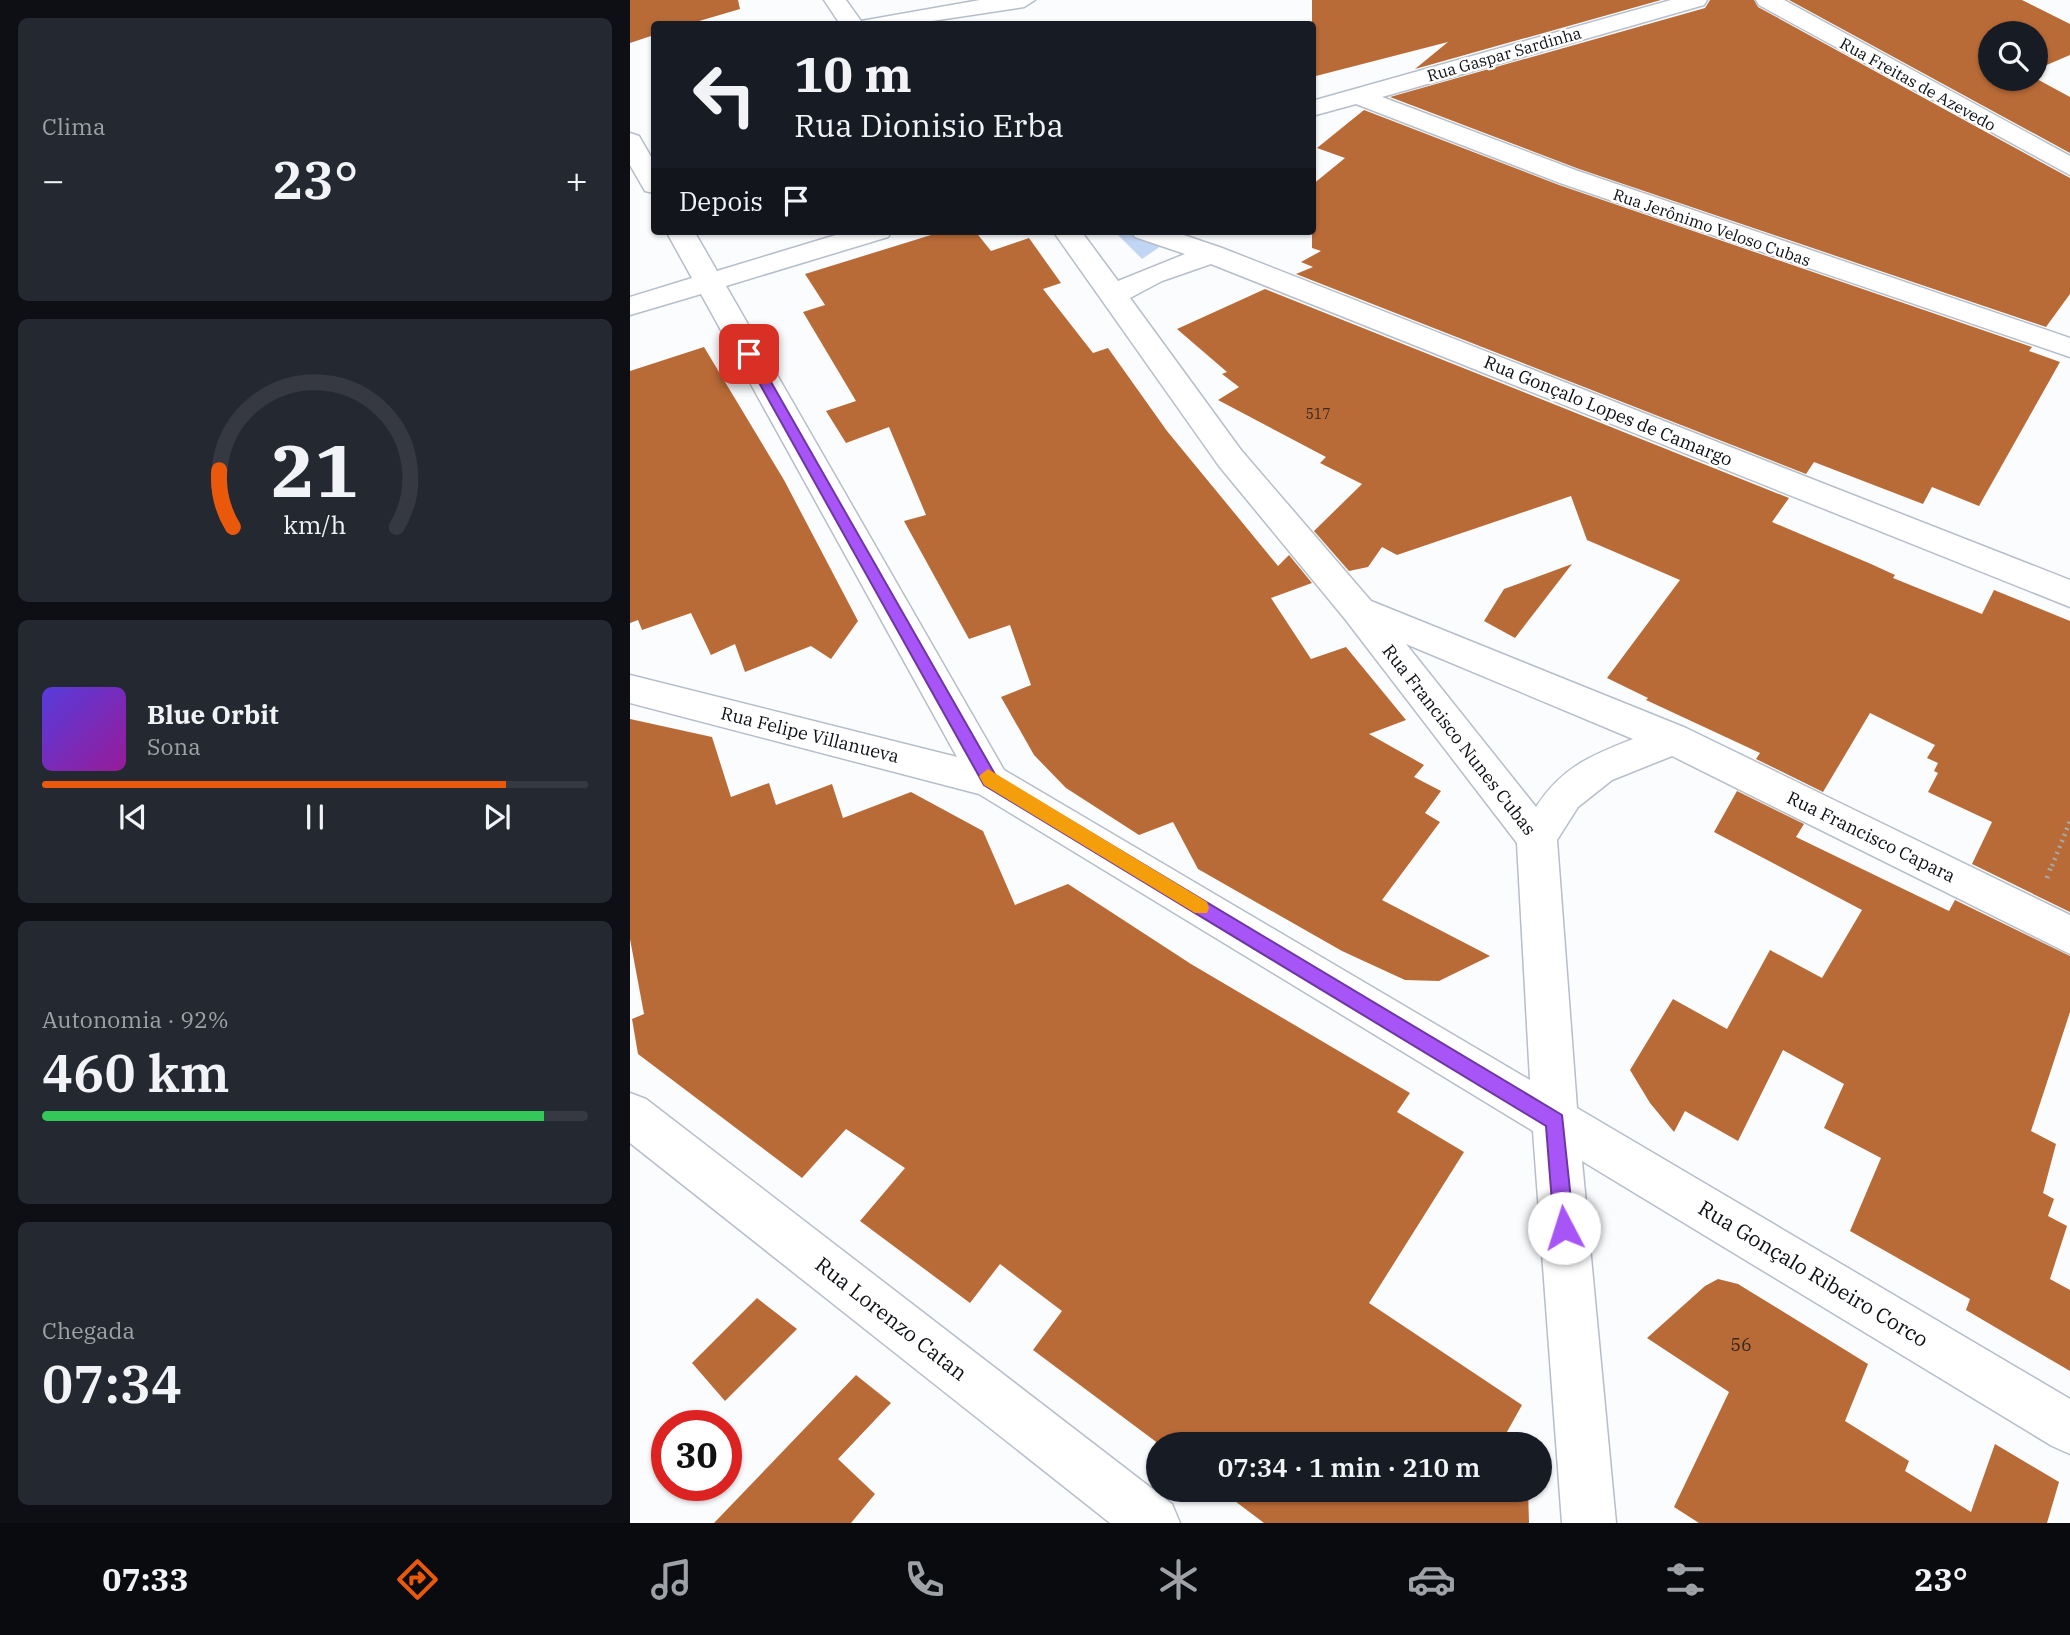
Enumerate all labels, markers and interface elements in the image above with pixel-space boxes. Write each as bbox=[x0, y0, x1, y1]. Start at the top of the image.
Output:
map controls bbox=[1978, 21, 2048, 91]
button: search bbox=[1978, 21, 2048, 91]
street label: Rua Gaspar Sardinha bbox=[1424, 22, 1584, 86]
street label: Rua Freitas de Azevedo bbox=[1837, 33, 1999, 135]
text: 10 m bbox=[794, 42, 912, 105]
icon: left bbox=[679, 49, 770, 140]
text: Rua Dionisio Erba bbox=[794, 104, 1064, 146]
text: Clima bbox=[42, 111, 106, 141]
text: 23° bbox=[272, 146, 358, 213]
text: − bbox=[42, 155, 65, 204]
text: + bbox=[565, 155, 588, 204]
icon: arrive bbox=[777, 182, 815, 220]
text: Depois bbox=[679, 184, 763, 218]
street label: Rua Jerônimo Veloso Cubas bbox=[1611, 184, 1813, 270]
pin bbox=[719, 324, 779, 384]
icon: arrive bbox=[730, 335, 768, 373]
street label: Rua Gonçalo Lopes de Camargo bbox=[1480, 350, 1736, 471]
house number: 517 bbox=[1305, 405, 1331, 423]
text: 21 bbox=[271, 422, 359, 517]
text: km/h bbox=[283, 507, 347, 540]
street label: Rua Francisco Nunes Cubas bbox=[1378, 640, 1541, 840]
text: Blue Orbit bbox=[147, 697, 279, 731]
street label: Rua Felipe Villanueva bbox=[719, 701, 902, 768]
text: Sona bbox=[147, 731, 201, 761]
street label: Rua Francisco Capara bbox=[1783, 786, 1959, 887]
icon: previous bbox=[114, 798, 152, 836]
icon: pause bbox=[296, 798, 334, 836]
icon: next bbox=[478, 798, 516, 836]
text: Autonomia · 92% bbox=[42, 1004, 229, 1034]
text: 460 km bbox=[42, 1039, 230, 1106]
position arrow bbox=[1527, 1191, 1601, 1265]
street label: Rua Gonçalo Ribeiro Corco bbox=[1693, 1193, 1934, 1353]
street label: Rua Lorenzo Catan bbox=[810, 1250, 973, 1386]
text: Chegada bbox=[42, 1315, 135, 1345]
house number: 56 bbox=[1730, 1333, 1752, 1356]
text: 07:34 bbox=[42, 1350, 182, 1417]
speed limit sign: 30 bbox=[651, 1410, 742, 1501]
text: 07:34 · 1 min · 210 m bbox=[1218, 1450, 1480, 1484]
icon: directions bbox=[393, 1555, 442, 1604]
icon: music bbox=[647, 1555, 696, 1604]
icon: phone bbox=[900, 1555, 949, 1604]
icon: climate bbox=[1154, 1555, 1203, 1604]
icon: car bbox=[1407, 1555, 1456, 1604]
icon: filters bbox=[1661, 1555, 1710, 1604]
text: 07:33 bbox=[102, 1558, 189, 1600]
text: 23° bbox=[1914, 1558, 1968, 1600]

